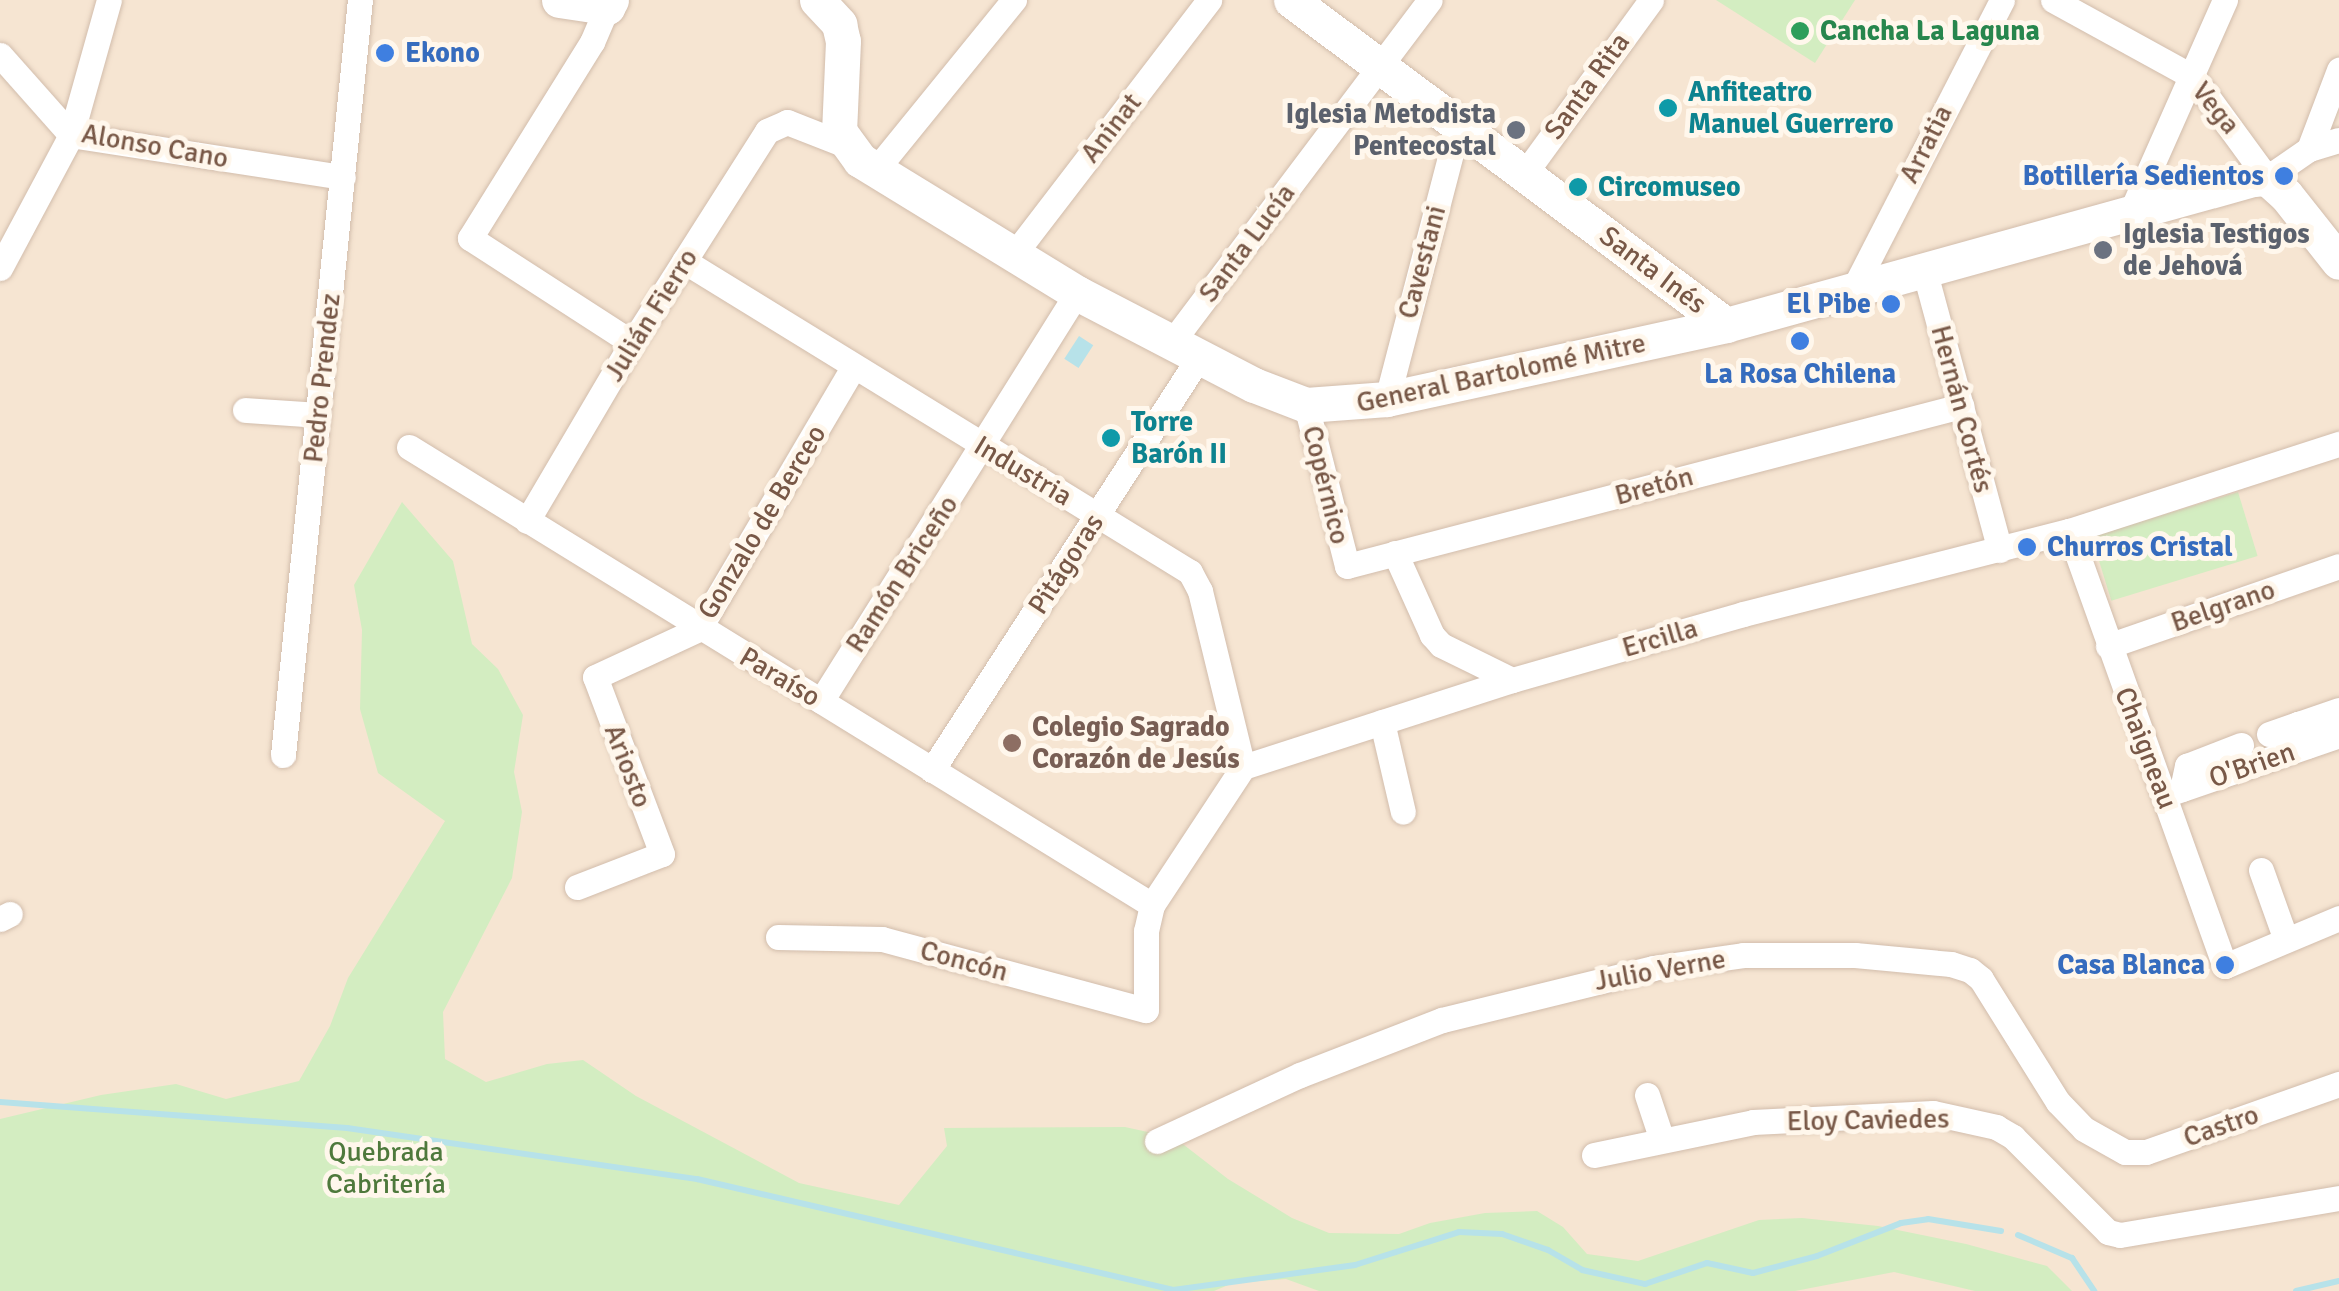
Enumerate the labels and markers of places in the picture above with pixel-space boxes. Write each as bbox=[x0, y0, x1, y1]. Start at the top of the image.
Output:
place label: Cancha La Laguna bbox=[1820, 14, 2040, 48]
marker: Cancha La Laguna bbox=[1789, 20, 1811, 42]
place label: Ekono bbox=[405, 36, 480, 70]
marker: Ekono bbox=[374, 42, 396, 64]
place label: Anfiteatro Manuel Guerrero bbox=[1688, 75, 1894, 141]
place label: Iglesia Metodista Pentecostal bbox=[1286, 97, 1496, 163]
marker: Anfiteatro Manuel Guerrero bbox=[1657, 97, 1679, 119]
marker: Iglesia Metodista Pentecostal bbox=[1505, 119, 1527, 141]
place label: Botillería Sedientos bbox=[2023, 159, 2264, 193]
marker: Botillería Sedientos bbox=[2273, 165, 2295, 187]
place label: Circomuseo bbox=[1598, 170, 1741, 204]
marker: Circomuseo bbox=[1567, 176, 1589, 198]
place label: Iglesia Testigos de Jehová bbox=[2123, 217, 2310, 283]
marker: Iglesia Testigos de Jehová bbox=[2092, 239, 2114, 261]
place label: El Pibe bbox=[1786, 287, 1871, 321]
marker: El Pibe bbox=[1880, 293, 1902, 315]
marker: La Rosa Chilena bbox=[1789, 330, 1811, 352]
place label: La Rosa Chilena bbox=[1704, 357, 1896, 391]
place label: Torre Barón II bbox=[1131, 405, 1227, 471]
marker: Torre Barón II bbox=[1100, 427, 1122, 449]
place label: Churros Cristal bbox=[2047, 530, 2233, 564]
marker: Churros Cristal bbox=[2016, 536, 2038, 558]
place label: Colegio Sagrado Corazón de Jesús bbox=[1032, 710, 1240, 776]
marker: Colegio Sagrado Corazón de Jesús bbox=[1001, 732, 1023, 754]
place label: Casa Blanca bbox=[2057, 948, 2205, 982]
marker: Casa Blanca bbox=[2214, 954, 2236, 976]

